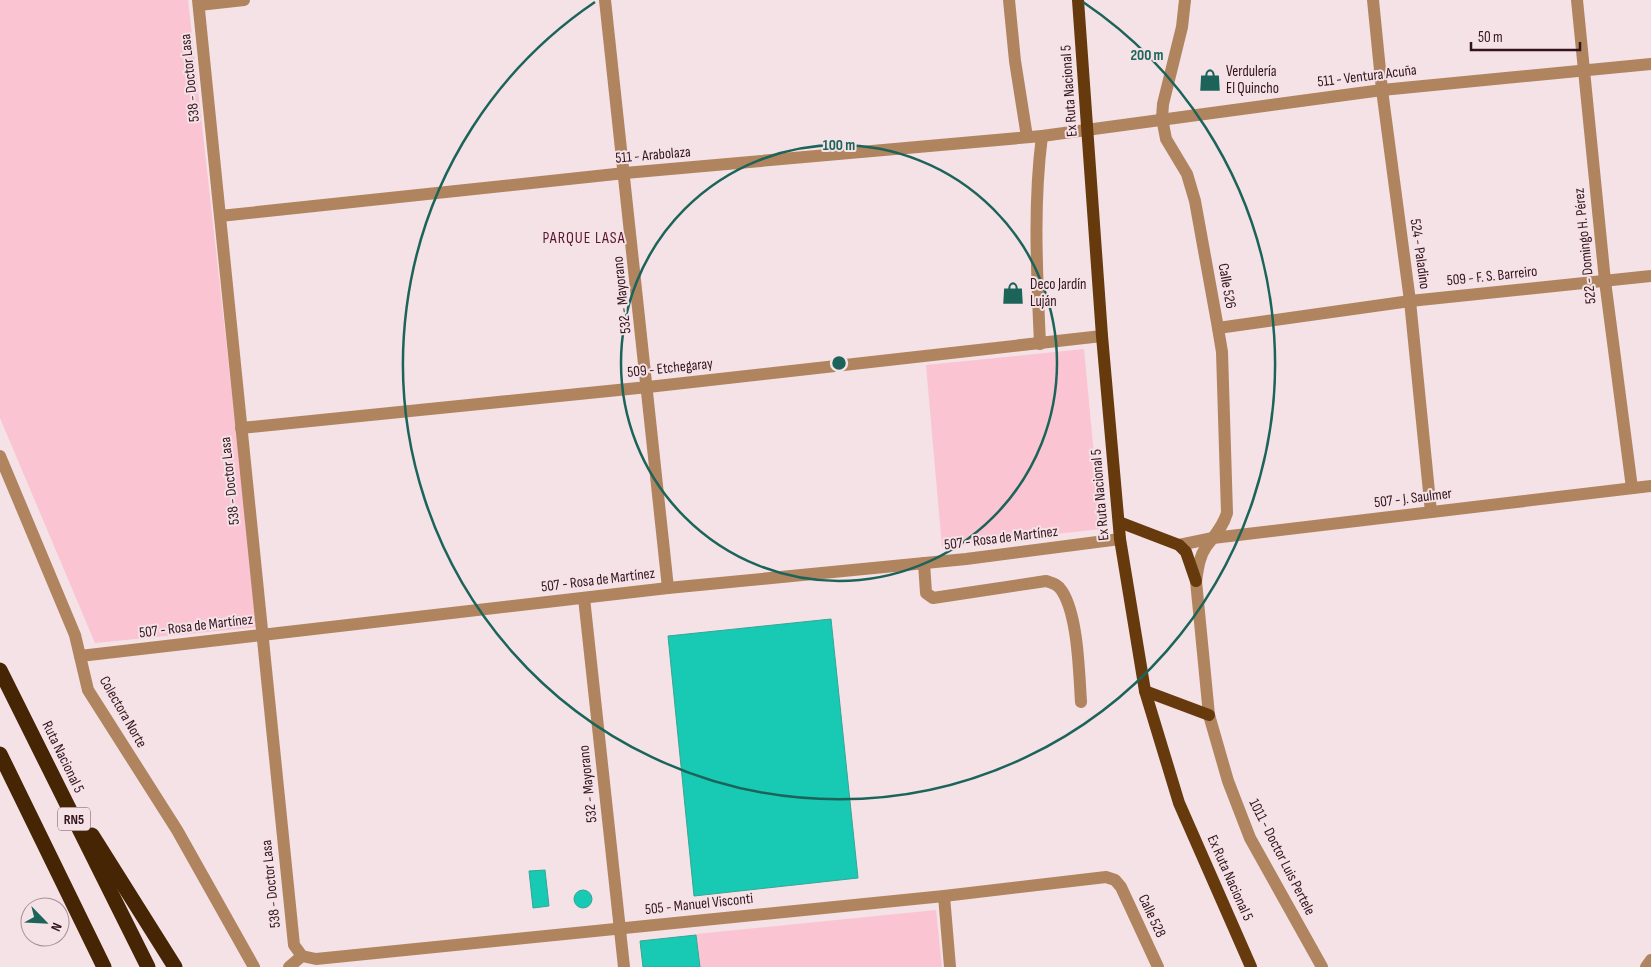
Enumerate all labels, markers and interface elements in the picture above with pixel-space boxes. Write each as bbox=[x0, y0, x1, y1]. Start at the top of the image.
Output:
scale bar bbox=[1471, 20, 1580, 52]
text: 50 m bbox=[1478, 28, 1503, 47]
street label: 538 - Doctor Lasa bbox=[176, 33, 204, 123]
street label: Ex Ruta Nacional 5 bbox=[1056, 45, 1082, 137]
text: 200 m bbox=[1130, 46, 1164, 65]
street label: 511 - Ventura Acuña bbox=[1316, 60, 1418, 92]
place label: Verdulería El Quincho bbox=[1226, 62, 1279, 98]
shop icon: Verdulería El Quincho bbox=[1197, 67, 1223, 93]
text: 100 m bbox=[823, 136, 855, 155]
street label: 511 - Arabolaza bbox=[615, 142, 692, 168]
street label: 522 - Domingo H. Pérez bbox=[1569, 187, 1601, 305]
street label: 524 - Paladino bbox=[1406, 218, 1434, 290]
district label: PARQUE LASA bbox=[542, 229, 626, 248]
street label: 532 - Mayorano bbox=[608, 255, 636, 335]
street label: Calle 526 bbox=[1214, 262, 1240, 310]
street label: 509 - F. S. Barreiro bbox=[1446, 262, 1538, 290]
place label: Deco Jardín Luján bbox=[1030, 275, 1086, 311]
shop icon: Deco Jardín Luján bbox=[1000, 280, 1026, 306]
street label: 509 - Etchegaray bbox=[626, 354, 714, 382]
centre of rings bbox=[830, 354, 848, 372]
street label: 538 - Doctor Lasa bbox=[216, 436, 244, 526]
street label: Ex Ruta Nacional 5 bbox=[1087, 448, 1113, 542]
street label: 507 - J. Saulmer bbox=[1373, 484, 1454, 512]
street label: 507 - Rosa de Martínez bbox=[943, 522, 1060, 554]
street label: 507 - Rosa de Martínez bbox=[540, 564, 657, 596]
street label: 507 - Rosa de Martínez bbox=[138, 610, 255, 642]
street label: Colectora Norte bbox=[95, 673, 151, 751]
street label: Ruta Nacional 5 bbox=[37, 718, 89, 796]
street label: 532 - Mayorano bbox=[574, 744, 602, 824]
street label: 1011 - Doctor Luis Pertele bbox=[1244, 796, 1320, 918]
road number: RN5 bbox=[58, 808, 90, 831]
street label: Ex Ruta Nacional 5 bbox=[1203, 832, 1257, 924]
street label: 538 - Doctor Lasa bbox=[257, 839, 285, 929]
street label: 505 - Manuel Visconti bbox=[644, 889, 754, 919]
street label: Calle 528 bbox=[1134, 891, 1170, 941]
north arrow bbox=[20, 897, 70, 947]
text: N bbox=[47, 920, 66, 934]

